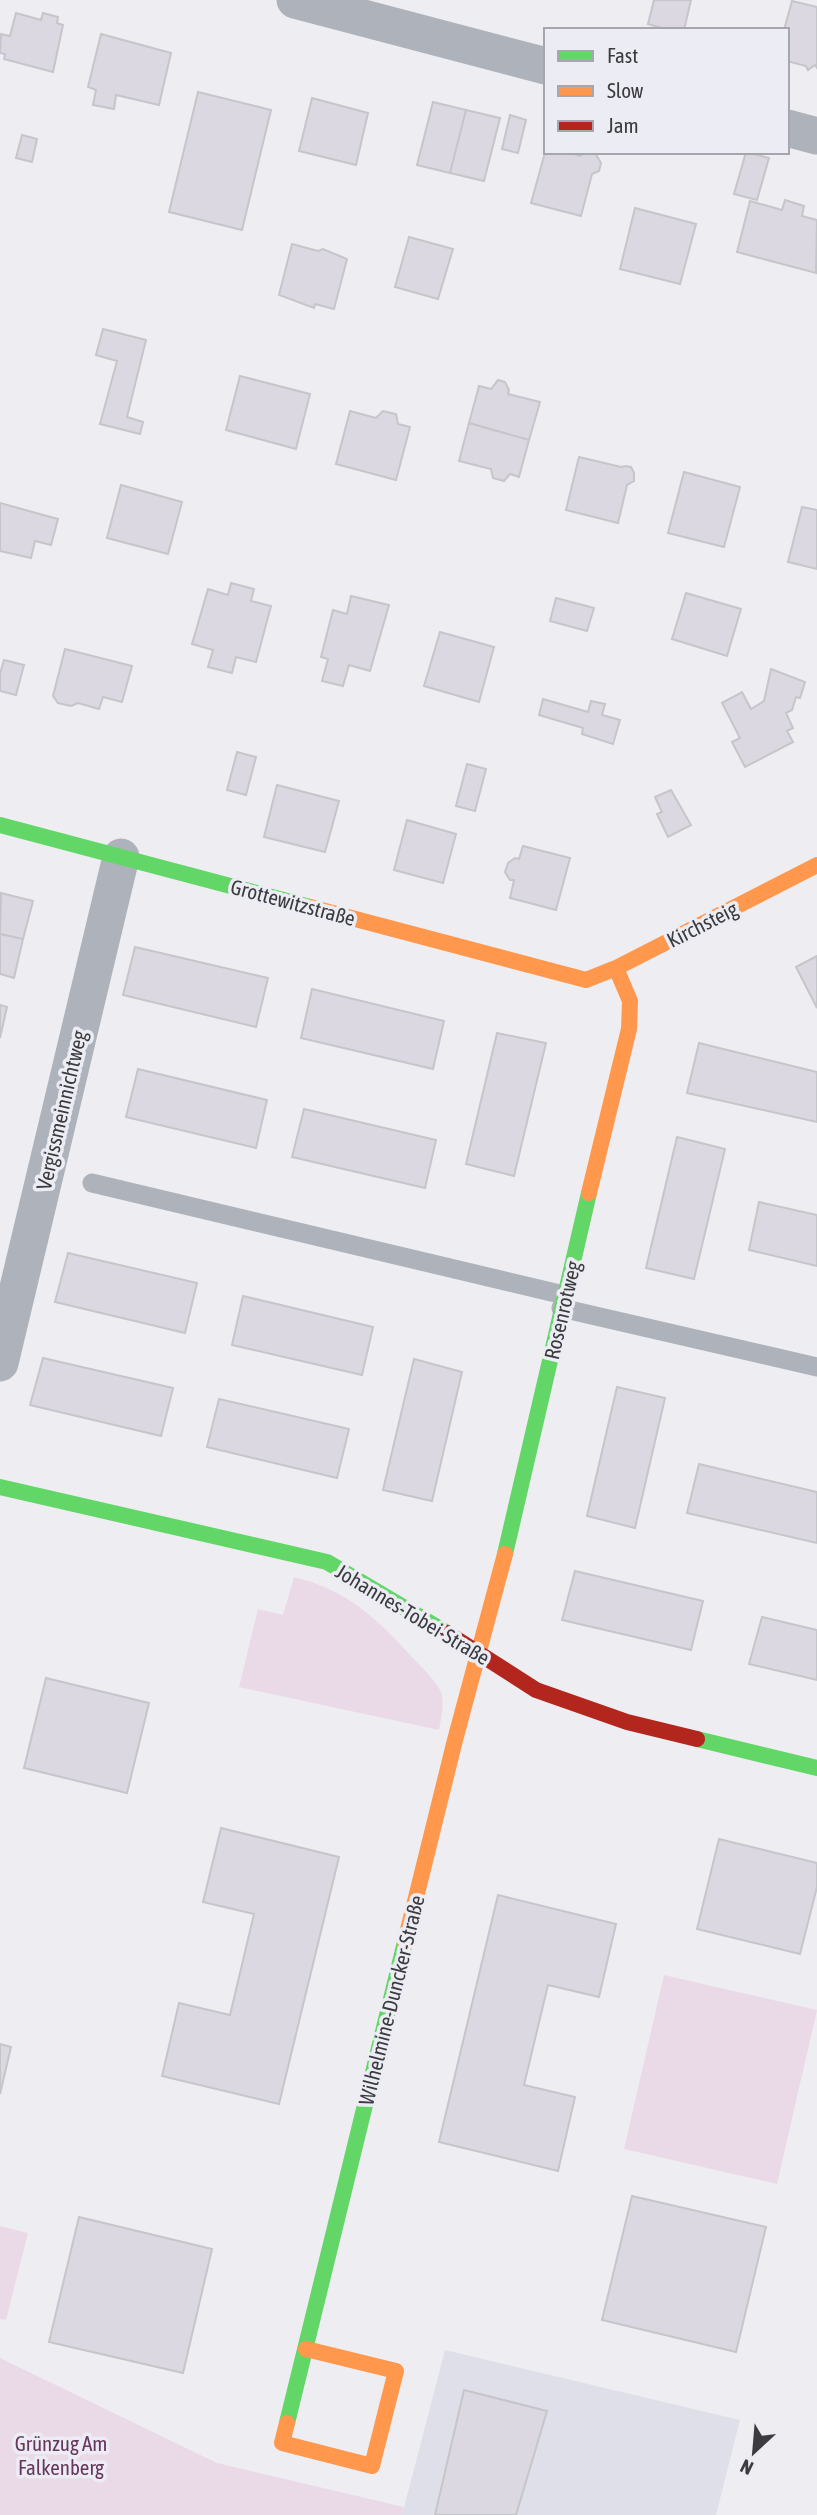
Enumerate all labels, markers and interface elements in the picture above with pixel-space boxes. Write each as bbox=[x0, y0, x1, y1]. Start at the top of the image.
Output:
legend bbox=[544, 28, 789, 154]
text: Fast bbox=[607, 43, 638, 67]
text: Slow bbox=[607, 78, 644, 102]
text: Jam bbox=[607, 113, 639, 137]
street label: Grottewitzstraße bbox=[228, 874, 358, 930]
street label: Kirchsteig bbox=[663, 896, 741, 952]
street label: Vergissmeinnichtweg bbox=[31, 1028, 91, 1192]
street label: Rosenrotweg bbox=[539, 1258, 585, 1362]
street label: Johannes-Tobei-Straße bbox=[332, 1559, 494, 1669]
street label: Wilhelmine-Duncker-Straße bbox=[353, 1893, 429, 2107]
north arrow bbox=[719, 2417, 789, 2487]
park label: Grünzug Am Falkenberg bbox=[15, 2431, 107, 2479]
text: N bbox=[737, 2455, 756, 2480]

